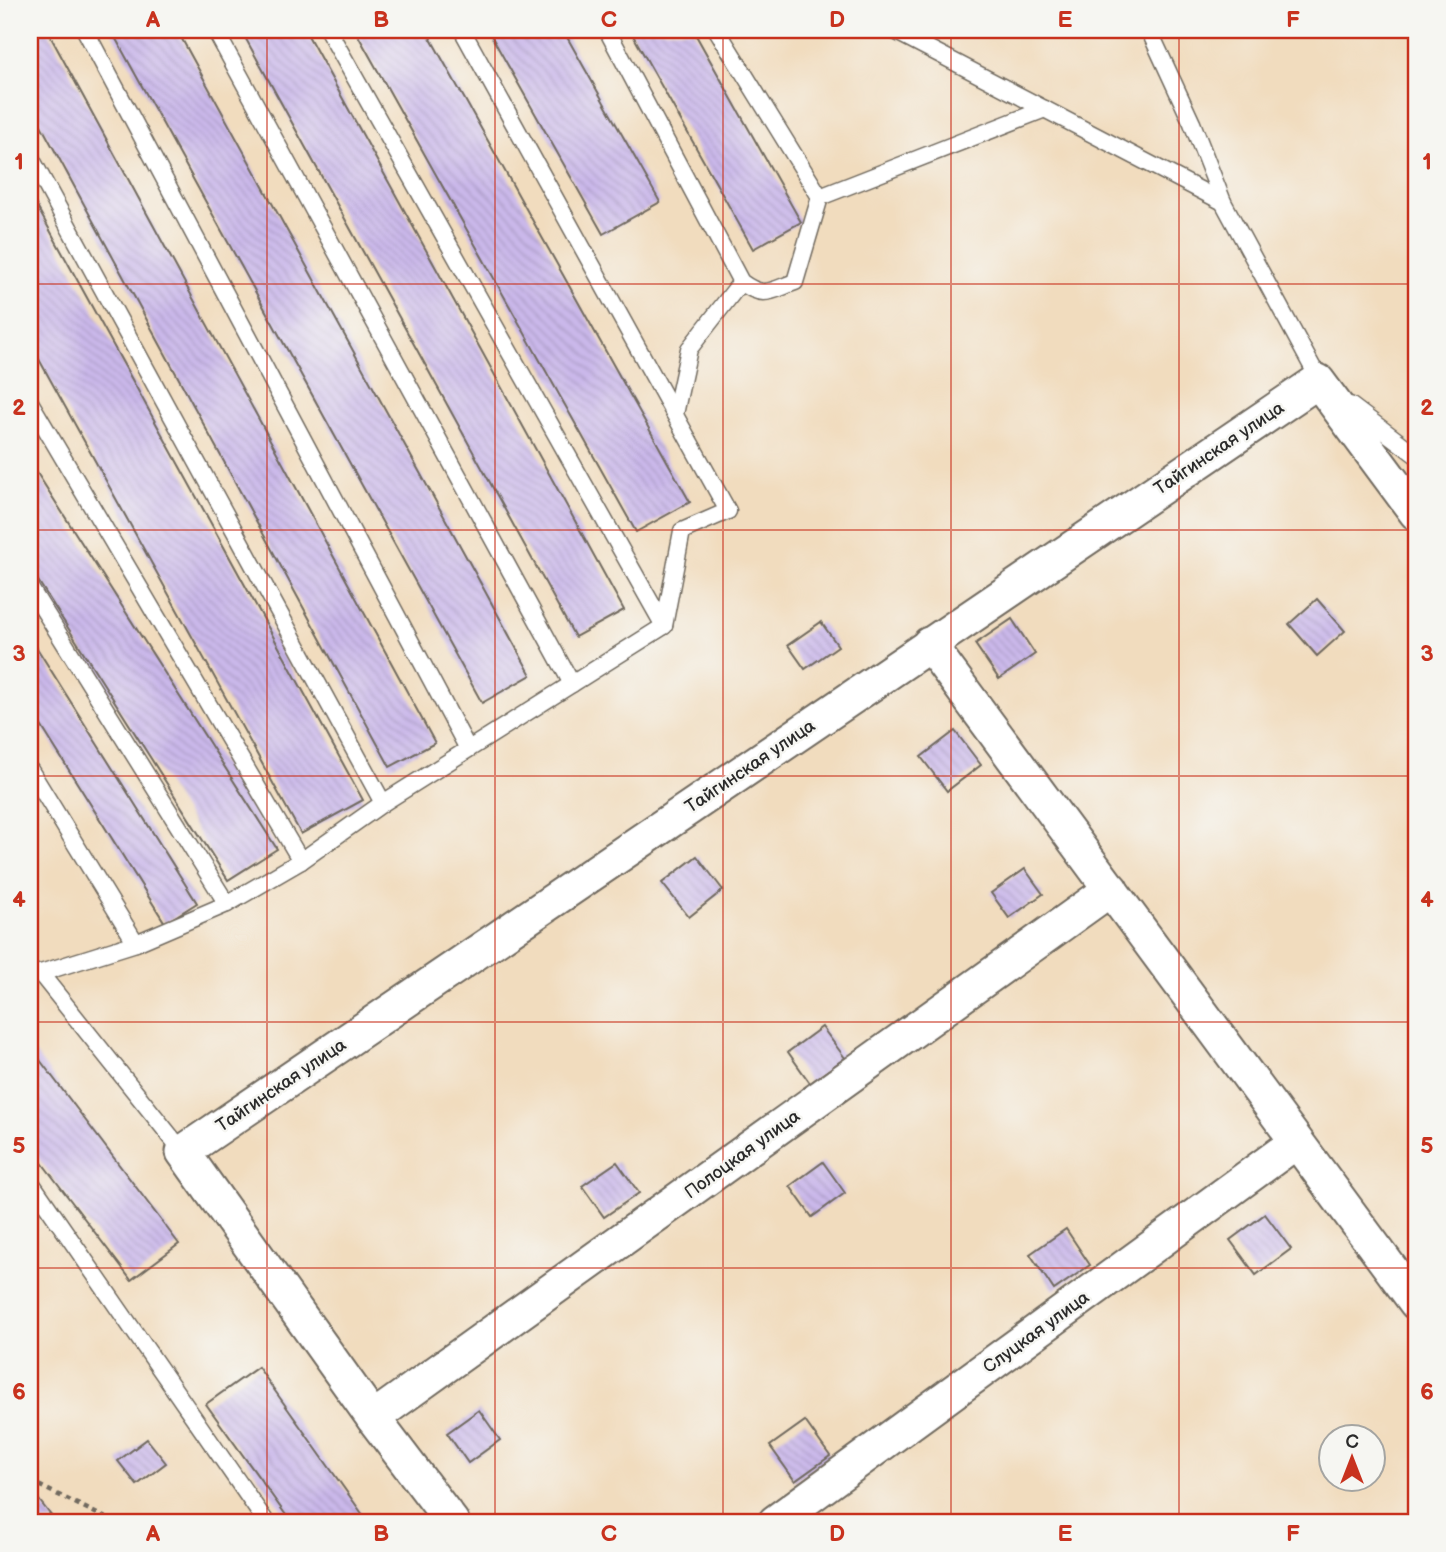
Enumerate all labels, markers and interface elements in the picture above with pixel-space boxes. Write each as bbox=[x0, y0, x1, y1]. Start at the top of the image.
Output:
text: A bbox=[145, 6, 161, 34]
text: B bbox=[373, 6, 389, 34]
text: C bbox=[601, 6, 617, 34]
text: D bbox=[829, 6, 845, 34]
text: E bbox=[1058, 6, 1073, 34]
text: F bbox=[1286, 6, 1300, 34]
text: 1 bbox=[14, 148, 24, 176]
text: 1 bbox=[1422, 148, 1432, 176]
text: 2 bbox=[12, 394, 26, 422]
text: 2 bbox=[1420, 394, 1434, 422]
street label: Тайгинская улица bbox=[1150, 397, 1288, 500]
text: 3 bbox=[12, 640, 26, 668]
text: 3 bbox=[1420, 640, 1434, 668]
street label: Тайгинская улица bbox=[681, 715, 819, 818]
text: 4 bbox=[12, 886, 26, 914]
text: 4 bbox=[1420, 886, 1434, 914]
street label: Тайгинская улица bbox=[212, 1034, 350, 1137]
street label: Полоцкая улица bbox=[681, 1105, 804, 1203]
text: 5 bbox=[12, 1132, 26, 1160]
text: 5 bbox=[1420, 1132, 1434, 1160]
street label: Слуцкая улица bbox=[979, 1287, 1094, 1378]
text: 6 bbox=[12, 1378, 26, 1406]
text: 6 bbox=[1420, 1378, 1434, 1406]
north arrow bbox=[1316, 1422, 1386, 1492]
text: С bbox=[1345, 1431, 1359, 1454]
text: A bbox=[145, 1520, 161, 1548]
text: B bbox=[373, 1520, 389, 1548]
text: C bbox=[601, 1520, 617, 1548]
text: D bbox=[829, 1520, 845, 1548]
text: E bbox=[1058, 1520, 1073, 1548]
text: F bbox=[1286, 1520, 1300, 1548]

